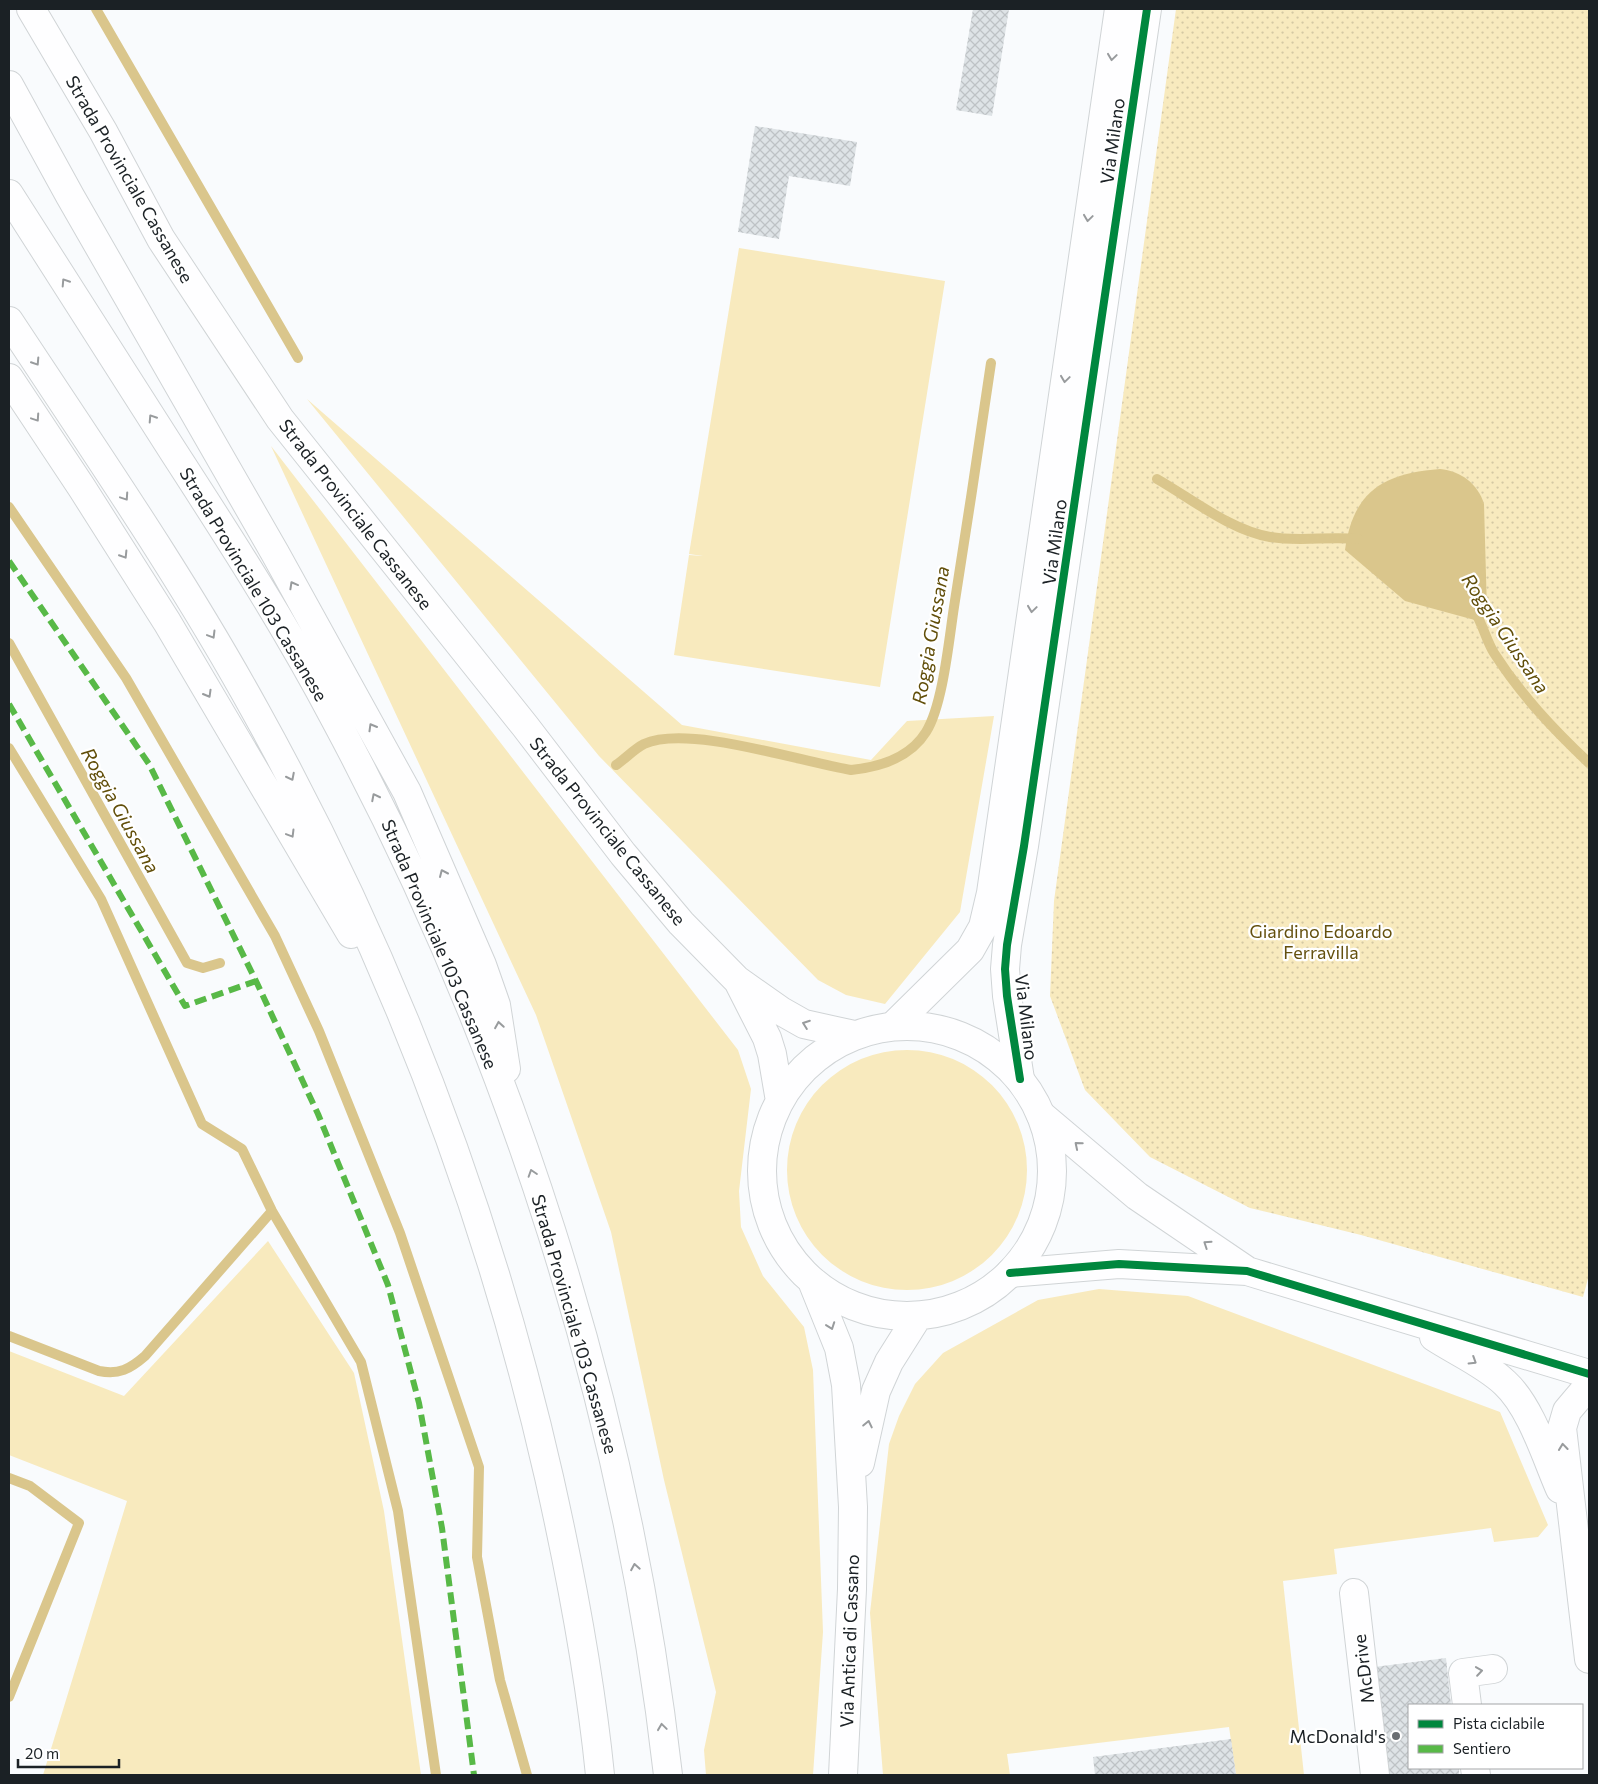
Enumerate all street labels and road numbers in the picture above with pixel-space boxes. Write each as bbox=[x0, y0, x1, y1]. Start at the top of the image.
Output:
street label: Strada Provinciale Cassanese bbox=[62, 71, 198, 287]
street label: Via Milano bbox=[1095, 97, 1129, 185]
street label: Strada Provinciale Cassanese bbox=[275, 414, 437, 614]
street label: Strada Provinciale 103 Cassanese bbox=[175, 463, 333, 705]
street label: Via Milano bbox=[1037, 498, 1071, 586]
street label: Strada Provinciale Cassanese bbox=[525, 732, 691, 930]
street label: Strada Provinciale 103 Cassanese bbox=[377, 816, 503, 1072]
street label: Via Milano bbox=[1011, 973, 1043, 1061]
street label: Strada Provinciale 103 Cassanese bbox=[527, 1192, 623, 1456]
street label: Via Antica di Cassano bbox=[835, 1554, 863, 1728]
street label: McDrive bbox=[1348, 1633, 1378, 1705]

